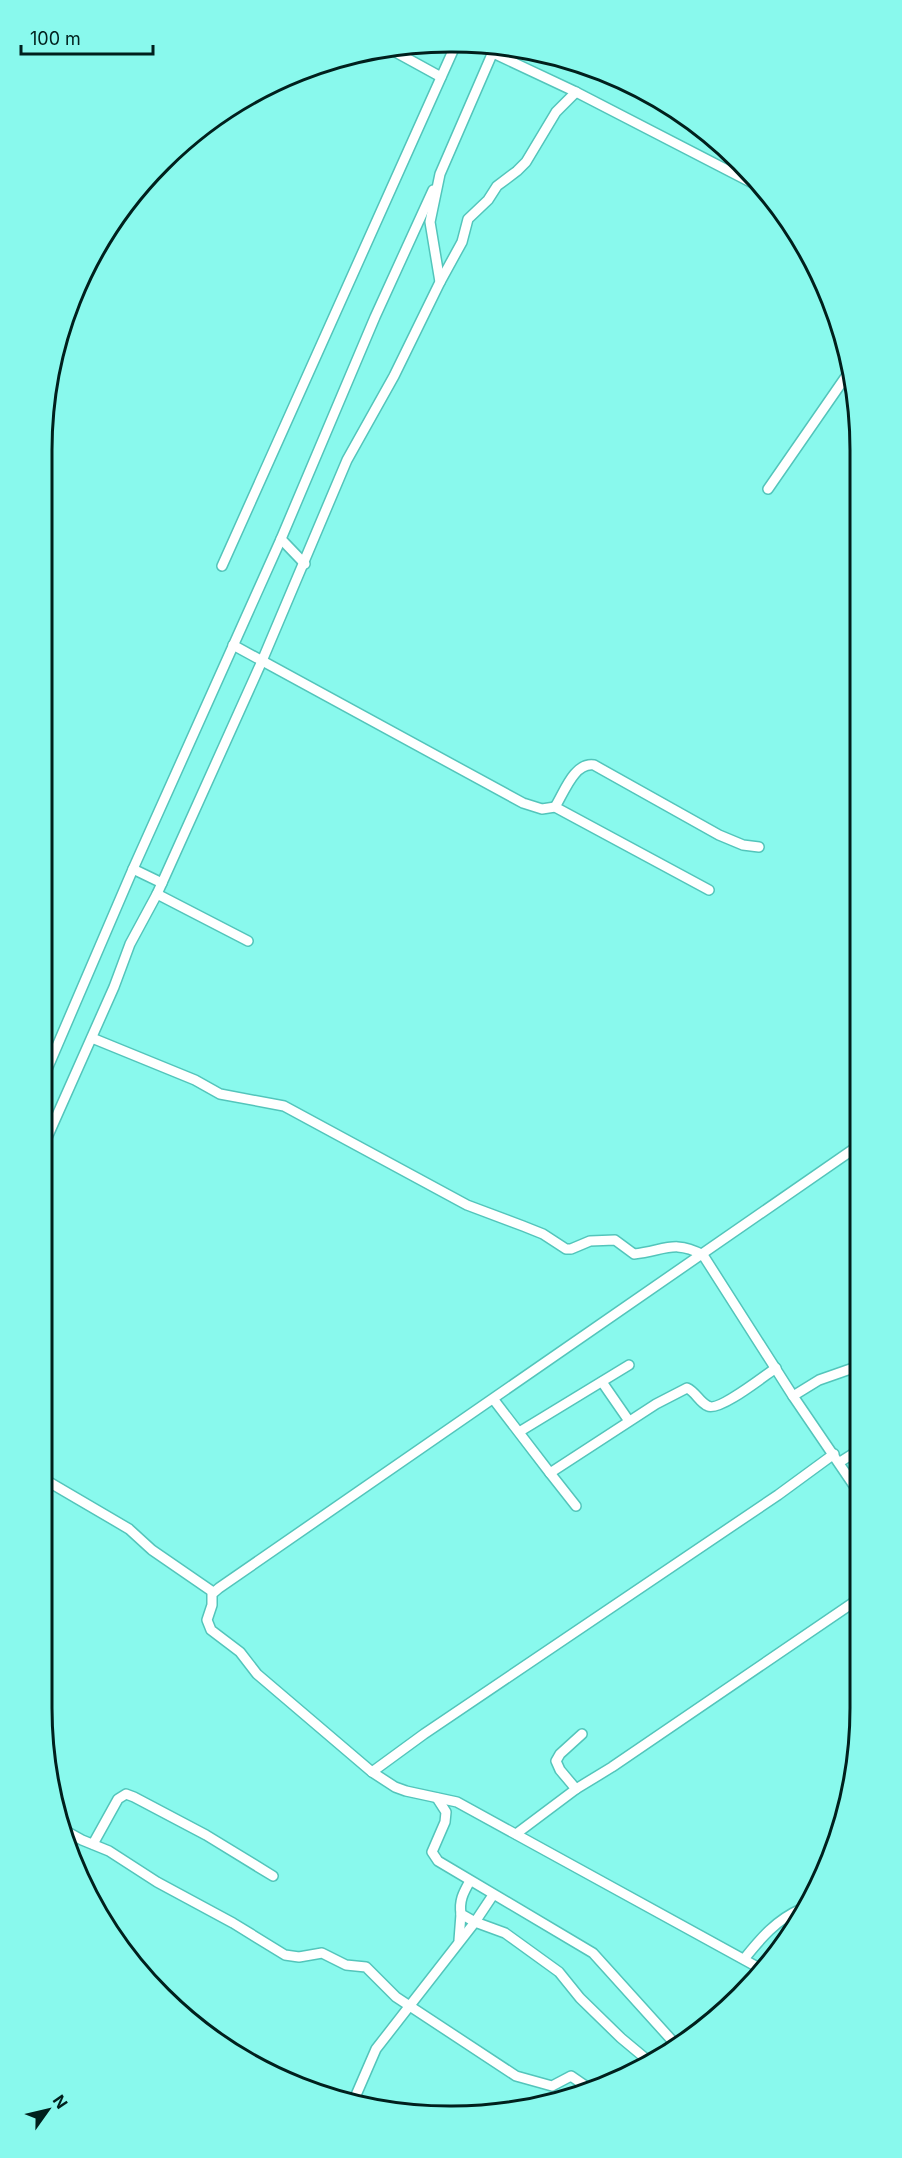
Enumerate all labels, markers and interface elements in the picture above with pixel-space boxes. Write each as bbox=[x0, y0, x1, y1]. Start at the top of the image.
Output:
scale bar bbox=[21, 18, 153, 56]
text: 100 m bbox=[30, 28, 81, 49]
north arrow bbox=[18, 2080, 78, 2140]
text: N bbox=[49, 2091, 72, 2112]

